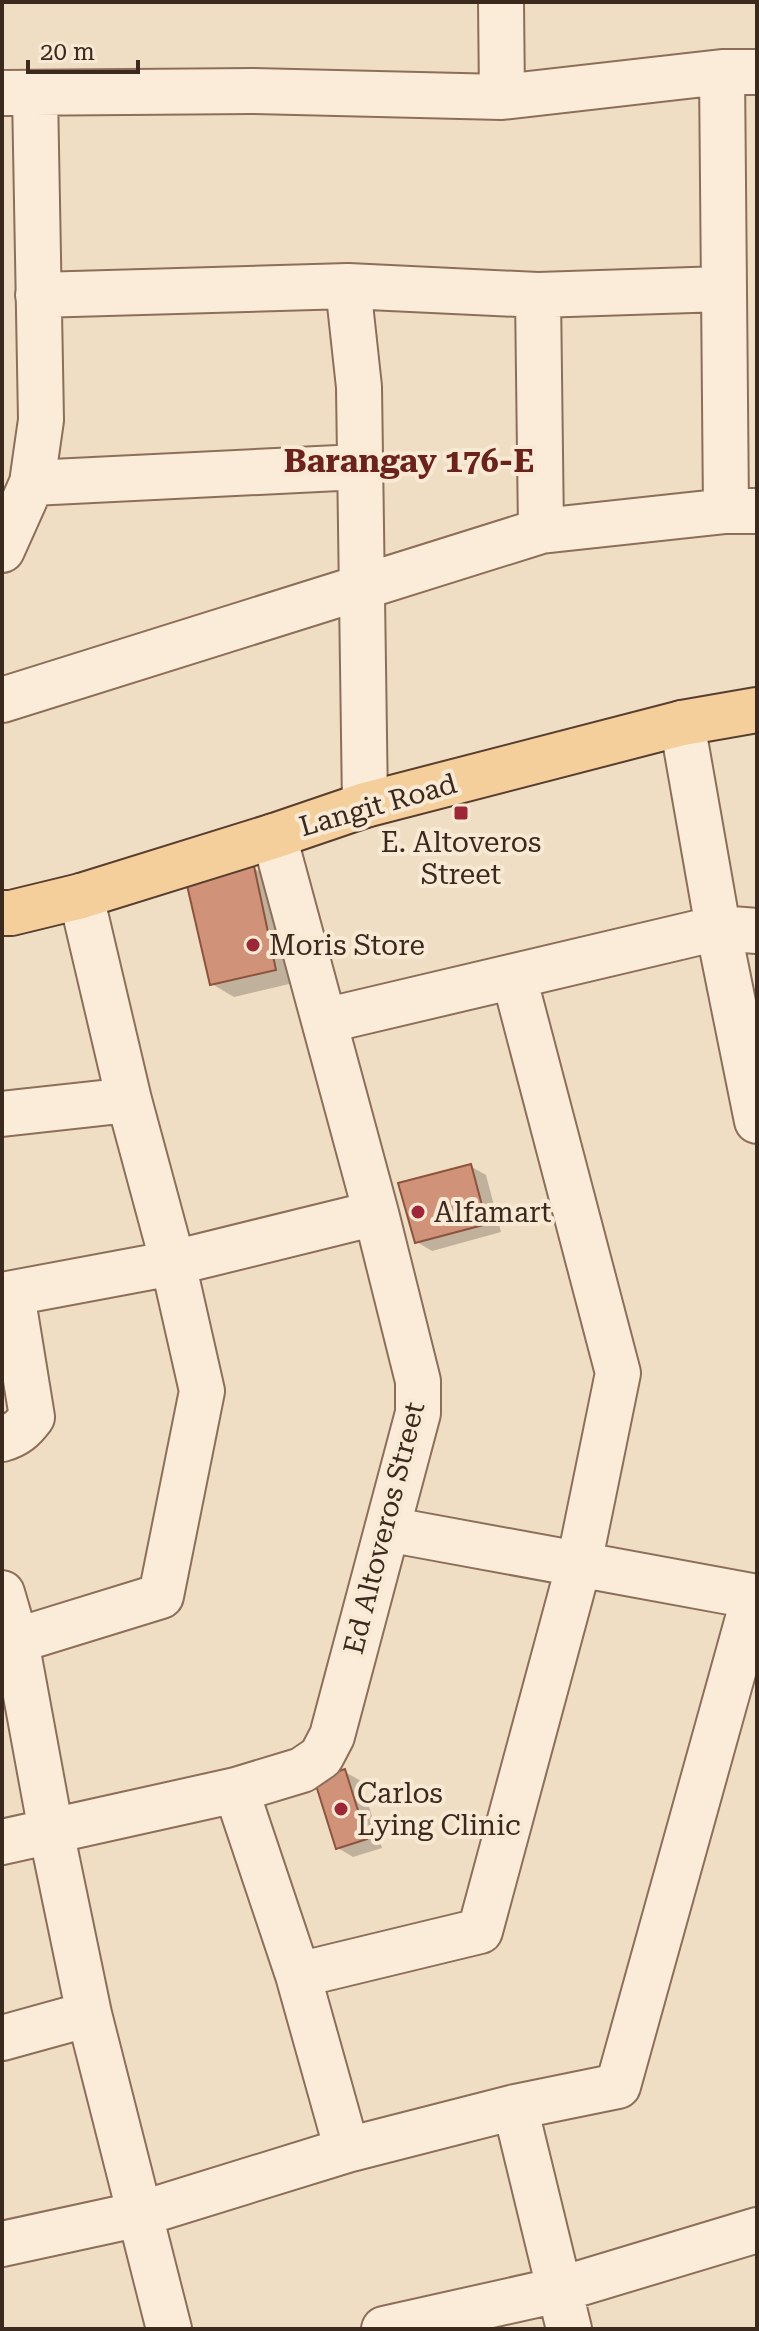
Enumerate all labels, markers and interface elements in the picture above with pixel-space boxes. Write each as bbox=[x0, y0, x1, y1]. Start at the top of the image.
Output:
scale bar bbox=[28, 24, 138, 74]
text: 20 m bbox=[40, 38, 95, 66]
district label: Barangay 176-E bbox=[284, 442, 534, 480]
street label: Langit Road bbox=[296, 767, 460, 843]
marker: E. Altoveros Street bbox=[452, 804, 470, 822]
place label: E. Altoveros Street bbox=[381, 826, 541, 891]
place label: Moris Store bbox=[269, 929, 425, 962]
marker: Moris Store bbox=[244, 936, 262, 954]
place label: Alfamart bbox=[434, 1196, 551, 1229]
marker: Alfamart bbox=[409, 1203, 427, 1221]
street label: Ed Altoveros Street bbox=[337, 1398, 431, 1658]
place label: Carlos Lying Clinic bbox=[357, 1777, 521, 1842]
marker: Carlos Lying Clinic bbox=[332, 1800, 350, 1818]

